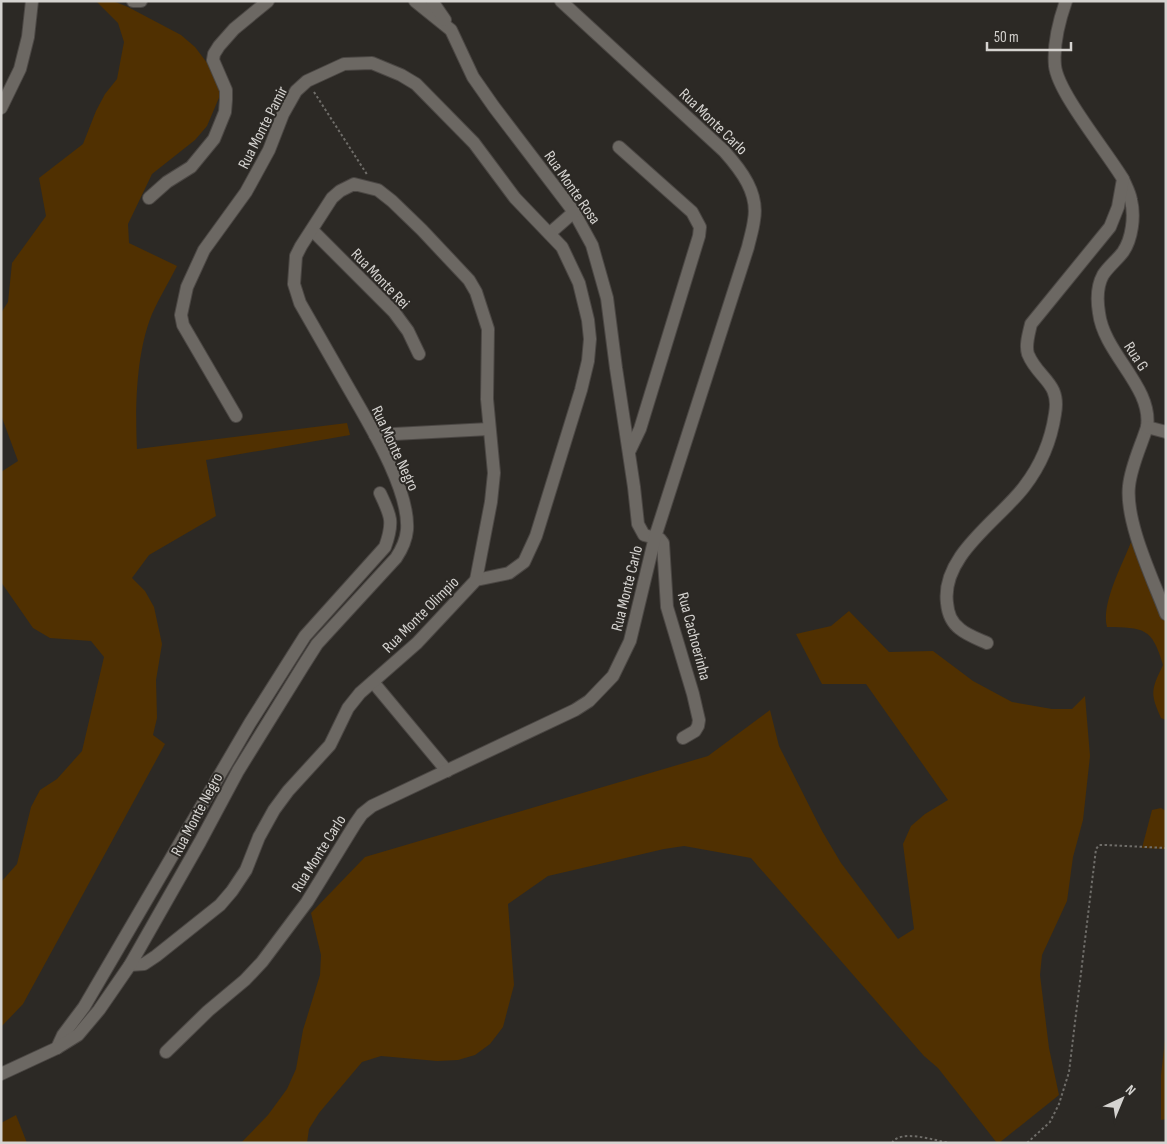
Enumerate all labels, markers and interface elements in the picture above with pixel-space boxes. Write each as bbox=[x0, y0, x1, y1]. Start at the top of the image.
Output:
scale bar bbox=[987, 20, 1071, 52]
text: 50 m bbox=[994, 28, 1019, 47]
street label: Rua Monte Pamir bbox=[234, 83, 292, 172]
street label: Rua Monte Carlo bbox=[675, 85, 751, 159]
street label: Rua Monte Rosa bbox=[540, 147, 604, 228]
street label: Rua Monte Rei bbox=[347, 245, 413, 313]
street label: Rua G bbox=[1119, 339, 1152, 375]
street label: Rua Monte Negro bbox=[367, 403, 423, 494]
street label: Rua Monte Carlo bbox=[608, 544, 647, 633]
street label: Rua Monte Olimpio bbox=[379, 573, 463, 657]
street label: Rua Cachoerinha bbox=[673, 590, 714, 682]
street label: Rua Monte Negro bbox=[167, 770, 227, 860]
street label: Rua Monte Carlo bbox=[288, 812, 351, 896]
north arrow bbox=[1097, 1074, 1147, 1124]
text: N bbox=[1122, 1081, 1139, 1099]

